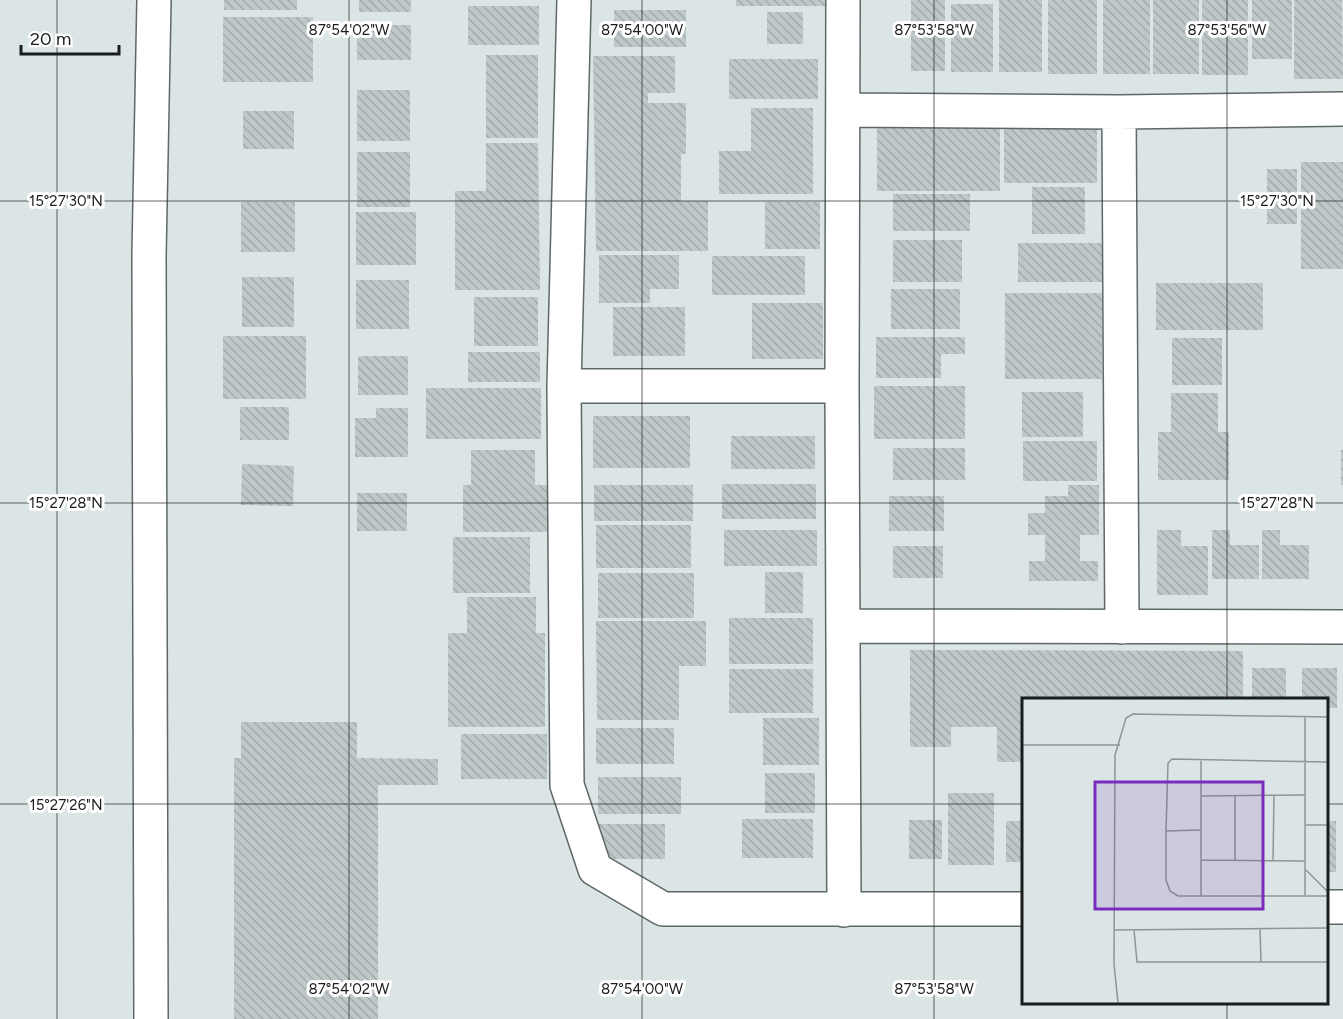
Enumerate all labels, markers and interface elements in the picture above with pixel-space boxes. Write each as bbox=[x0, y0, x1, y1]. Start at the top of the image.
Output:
scale bar bbox=[21, 18, 118, 56]
text: 87°54'02"W bbox=[309, 21, 390, 39]
text: 87°54'00"W bbox=[601, 21, 684, 39]
text: 87°53'58"W bbox=[894, 21, 974, 39]
text: 87°53'56"W bbox=[1188, 21, 1267, 39]
text: 20 m bbox=[30, 28, 71, 50]
text: 15°27'30"N bbox=[29, 192, 103, 210]
text: 15°27'30"N bbox=[1240, 192, 1314, 210]
text: 15°27'28"N bbox=[29, 494, 103, 512]
text: 15°27'28"N bbox=[1240, 494, 1314, 512]
inset map bbox=[1022, 698, 1328, 1004]
text: 15°27'26"N bbox=[29, 796, 103, 814]
text: 87°54'02"W bbox=[309, 980, 390, 998]
text: 87°54'00"W bbox=[601, 980, 684, 998]
text: 87°53'58"W bbox=[894, 980, 974, 998]

